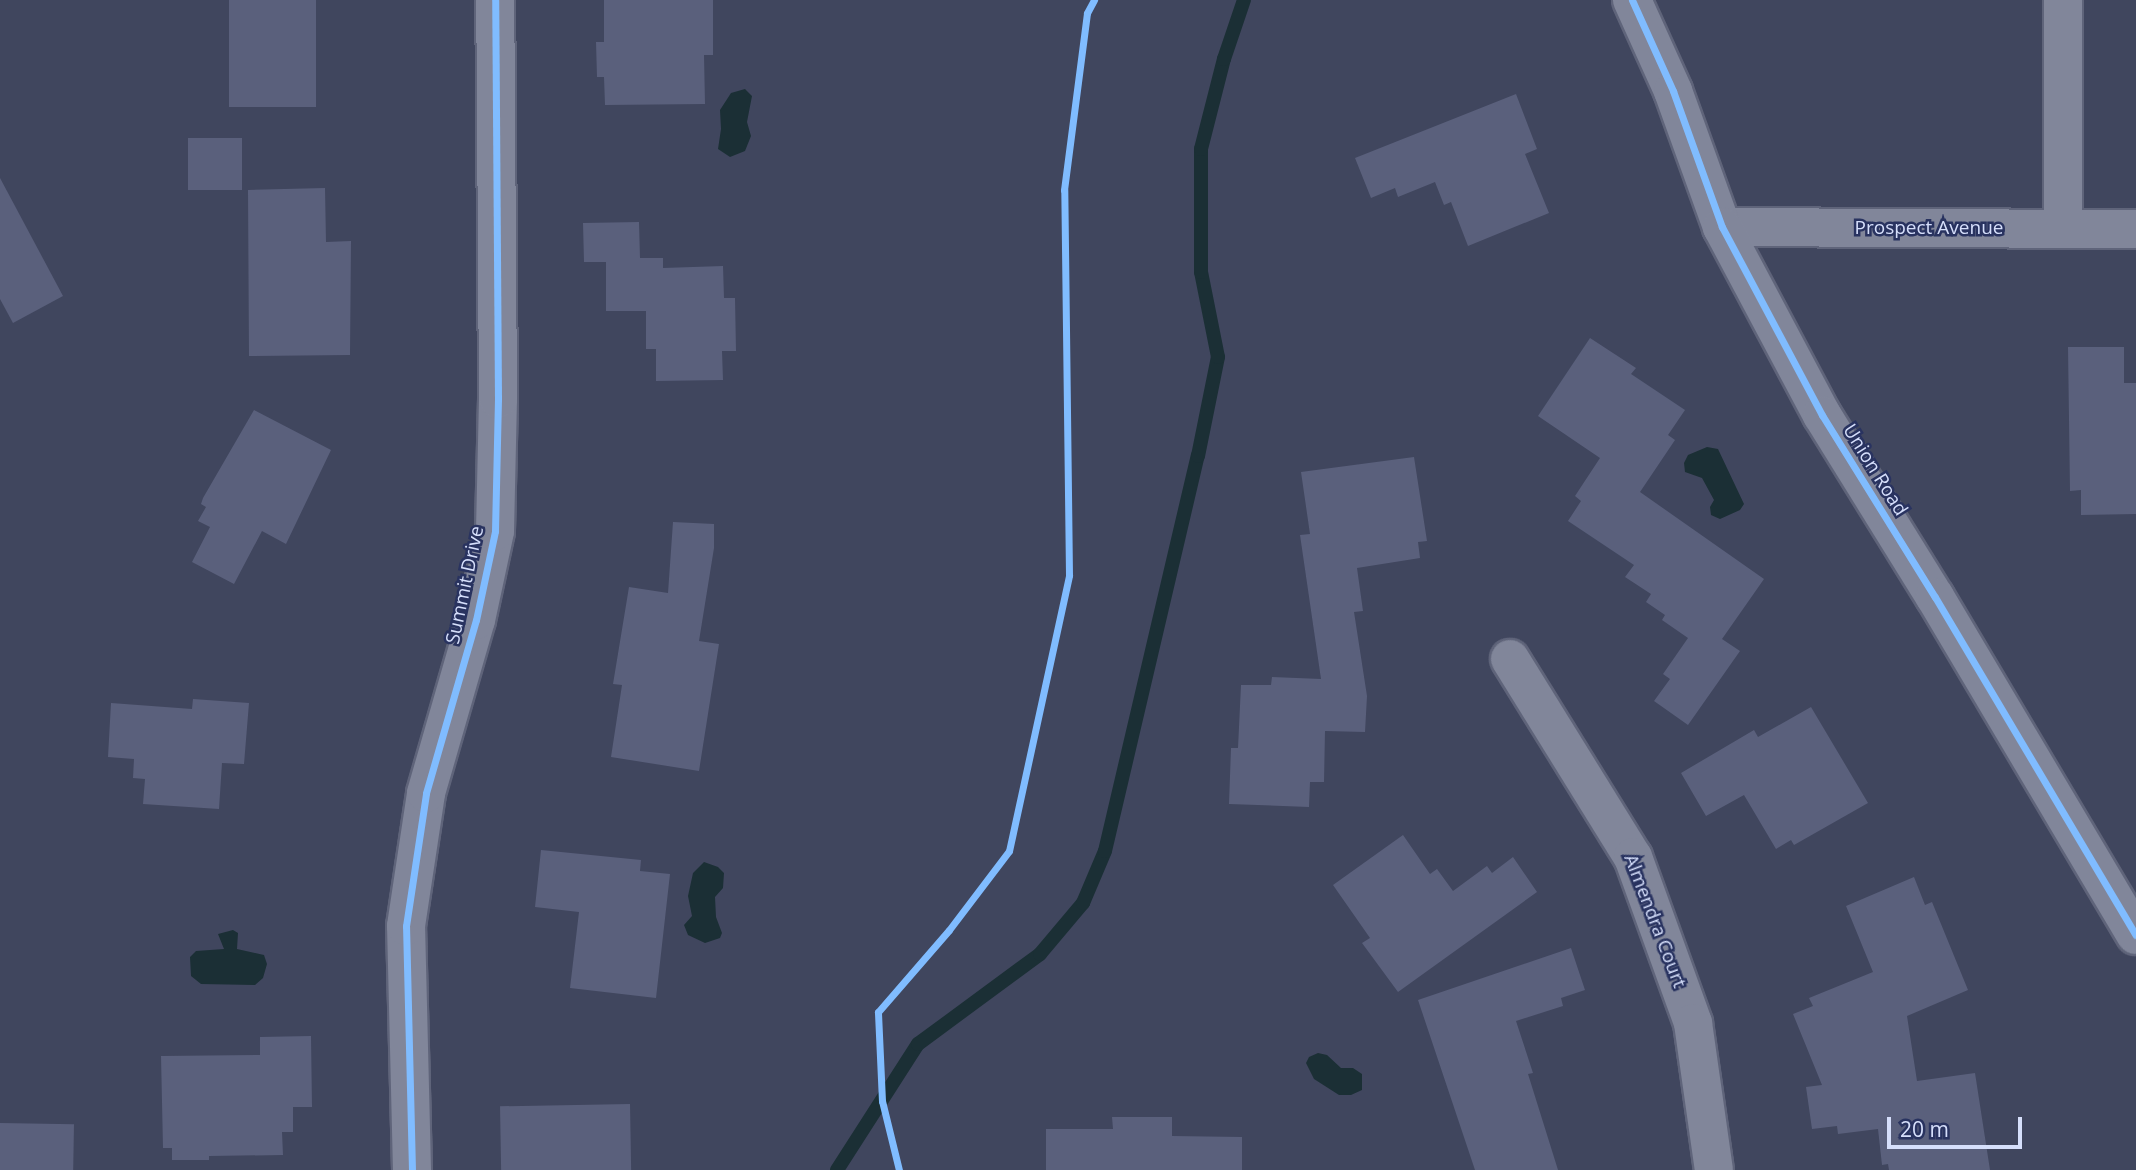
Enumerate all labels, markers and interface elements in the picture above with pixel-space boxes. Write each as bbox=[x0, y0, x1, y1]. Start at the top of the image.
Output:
street label: Prospect Avenue bbox=[1855, 217, 2003, 239]
street label: Union Road bbox=[1838, 420, 1912, 520]
street label: Summit Drive bbox=[441, 524, 489, 646]
street label: Almendra Court bbox=[1619, 851, 1691, 991]
scale bar bbox=[1891, 1104, 2026, 1148]
text: 20 m bbox=[1900, 1115, 1949, 1143]

